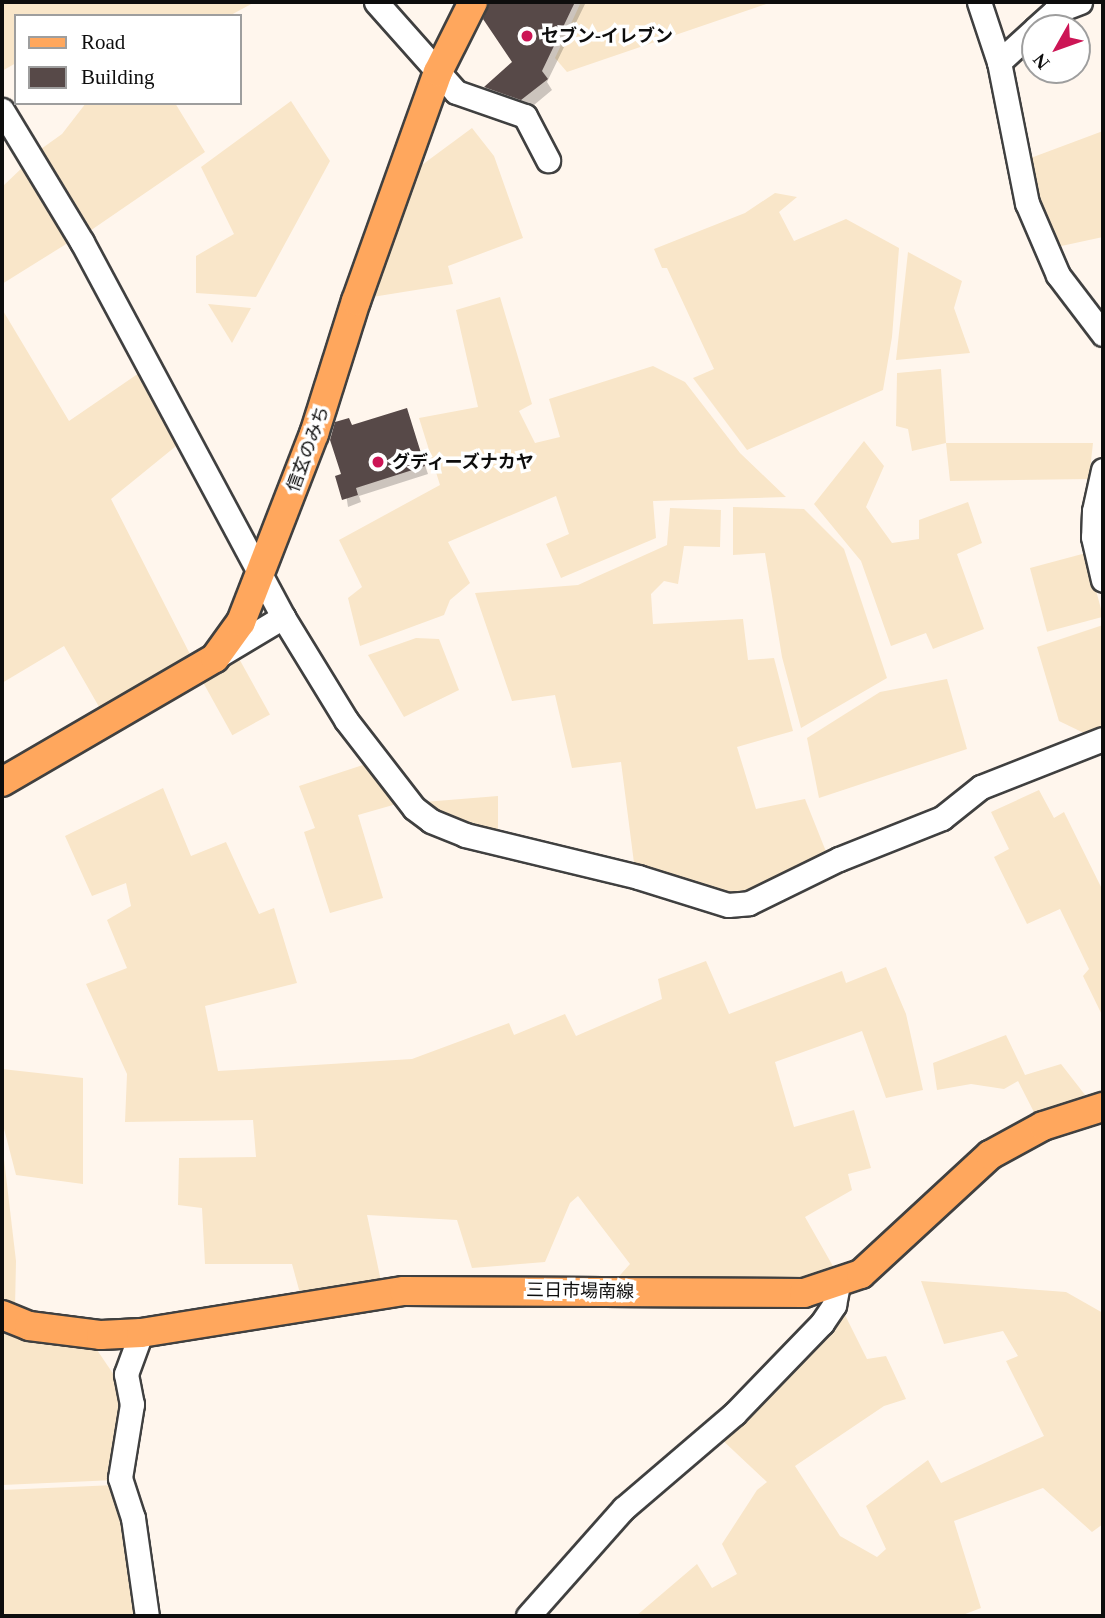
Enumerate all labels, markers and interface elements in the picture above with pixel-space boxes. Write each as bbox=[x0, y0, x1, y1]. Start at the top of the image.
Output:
legend bbox=[14, 14, 242, 105]
north arrow bbox=[1021, 14, 1091, 84]
place label: セブン-イレブン bbox=[541, 25, 673, 47]
marker: セブン-イレブン bbox=[519, 28, 535, 44]
text: Road bbox=[81, 30, 125, 54]
text: N bbox=[1029, 50, 1054, 74]
text: Building bbox=[81, 65, 155, 89]
street label: 信玄のみち bbox=[282, 403, 334, 495]
place label: グディーズナカヤ bbox=[392, 451, 536, 473]
marker: グディーズナカヤ bbox=[370, 454, 386, 470]
street label: 三日市場南線 bbox=[526, 1279, 634, 1303]

